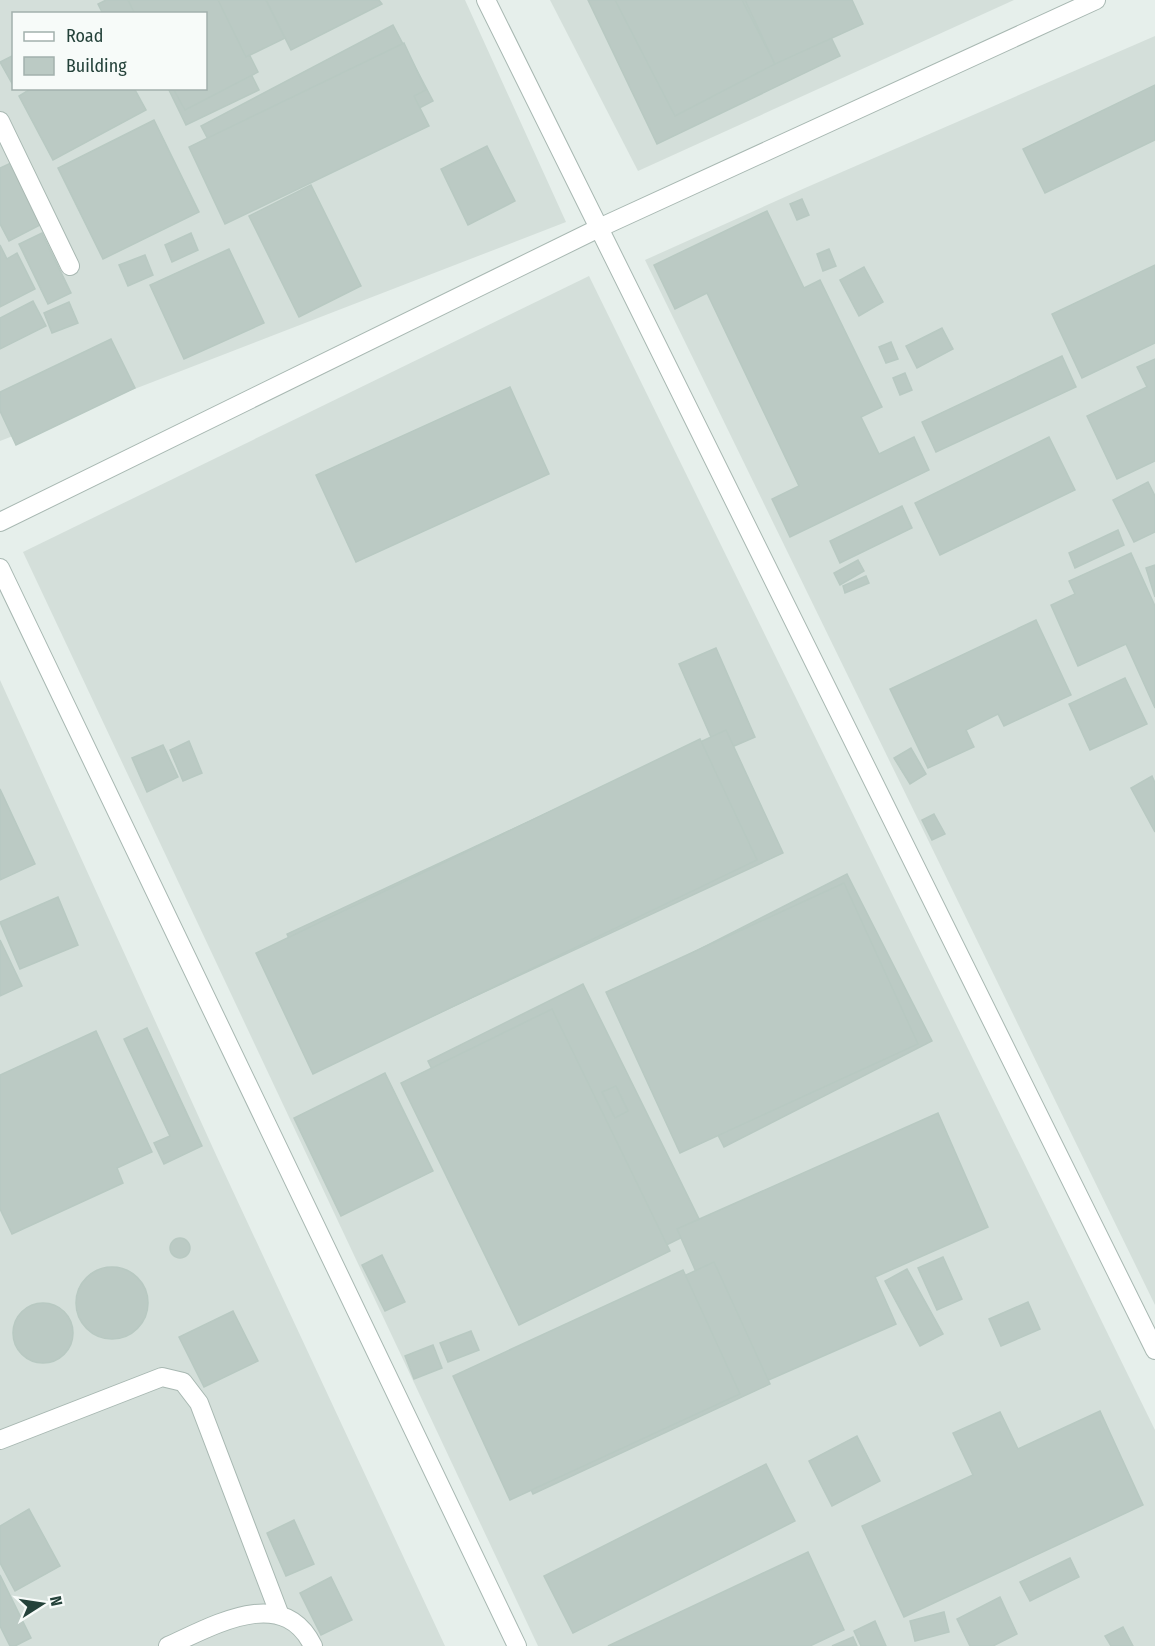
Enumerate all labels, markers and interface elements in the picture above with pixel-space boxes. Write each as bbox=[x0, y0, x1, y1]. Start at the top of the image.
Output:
legend bbox=[12, 12, 207, 90]
text: Road bbox=[66, 25, 103, 47]
text: Building bbox=[66, 55, 127, 77]
north arrow bbox=[12, 1574, 72, 1634]
text: N bbox=[46, 1594, 66, 1608]

